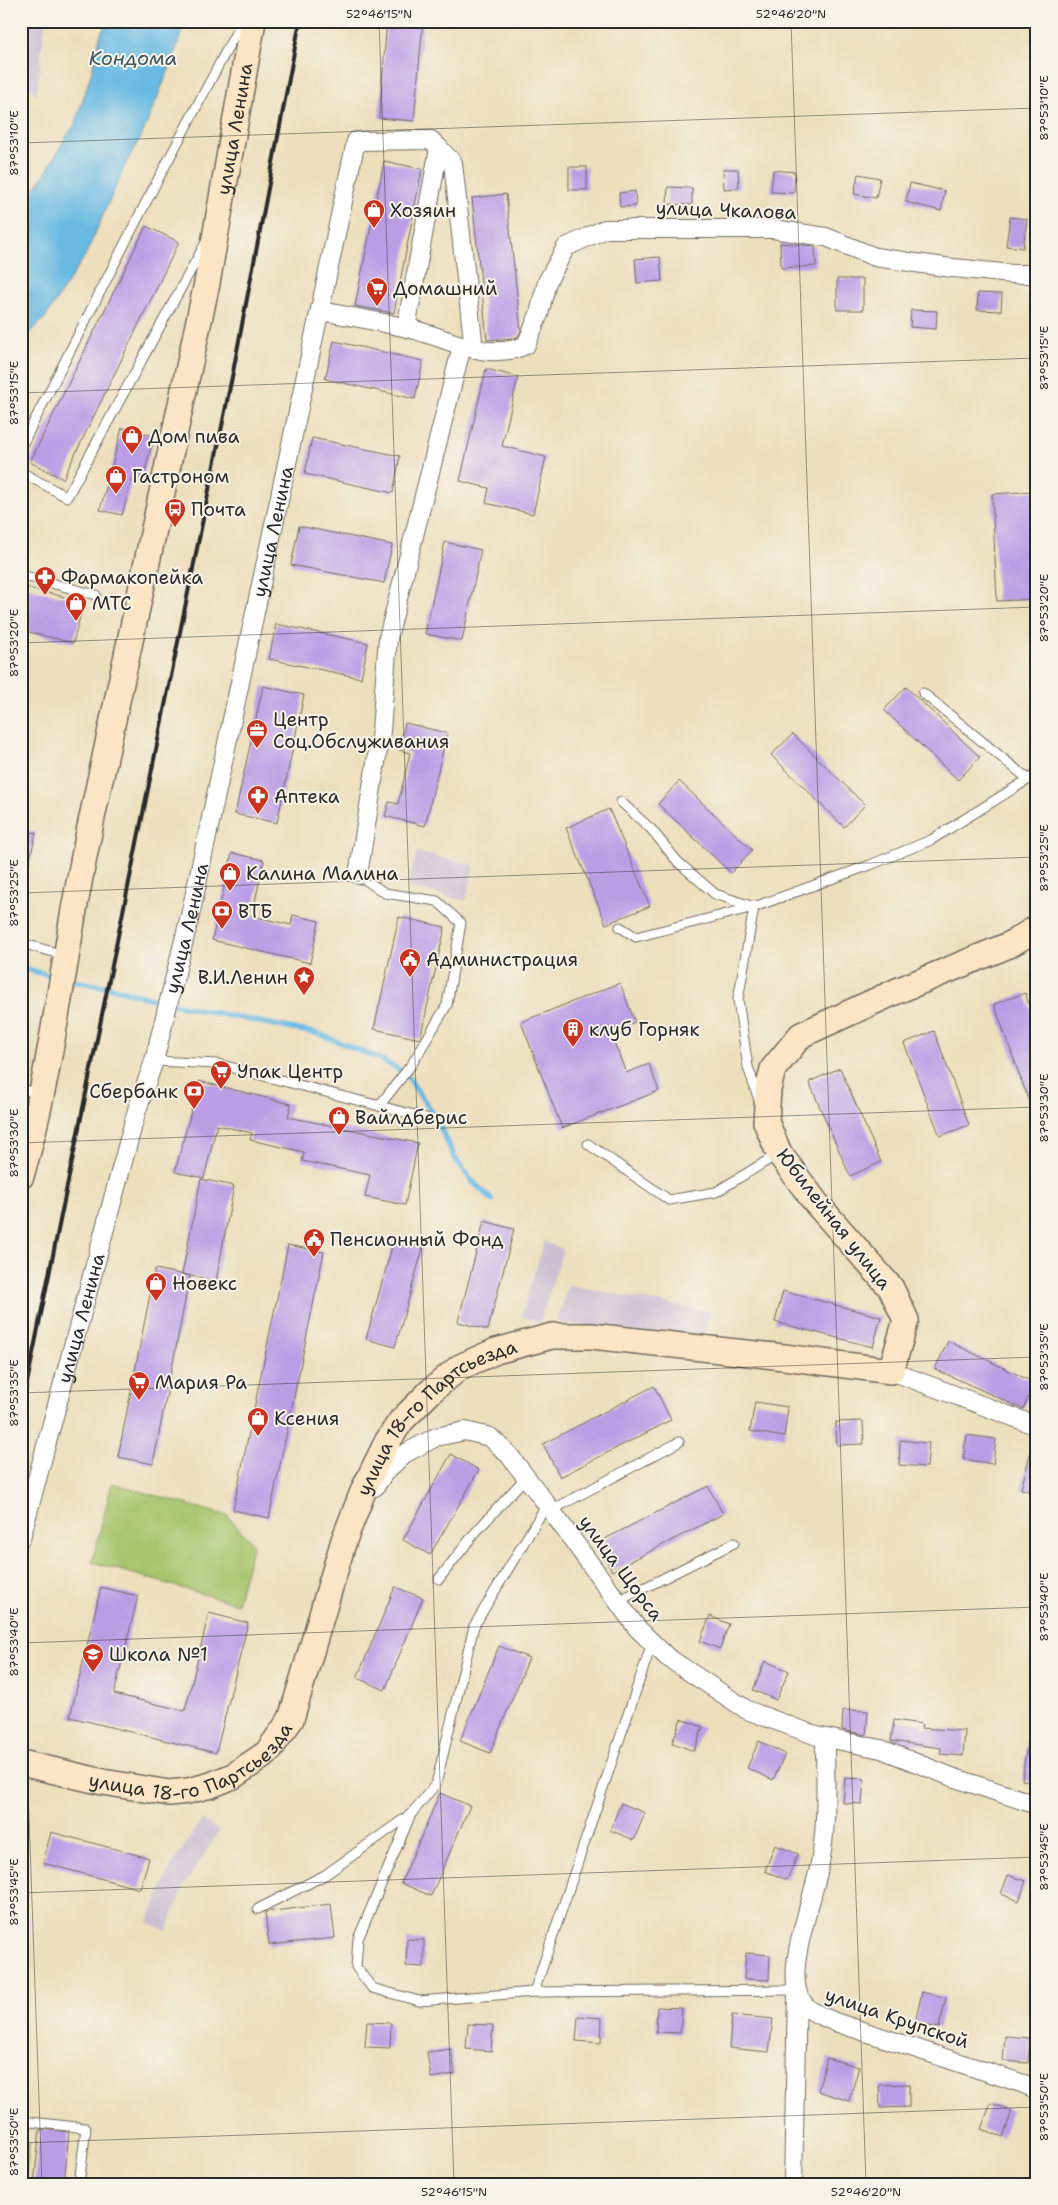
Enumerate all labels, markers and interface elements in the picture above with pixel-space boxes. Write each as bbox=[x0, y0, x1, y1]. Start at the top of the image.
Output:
text: 52°46'15"N bbox=[346, 6, 412, 22]
text: 52°46'20"N bbox=[756, 6, 826, 22]
water label: Кондома bbox=[89, 45, 177, 71]
street label: улица Ленина bbox=[210, 61, 258, 197]
text: 87°53'10"E bbox=[1036, 75, 1052, 141]
text: 87°53'10"E bbox=[6, 110, 22, 176]
street label: улица Чкалова bbox=[655, 195, 797, 225]
shop icon: Хозяин bbox=[362, 198, 386, 229]
place label: Хозяин bbox=[390, 198, 456, 223]
supermarket icon: Домашний bbox=[365, 276, 389, 307]
place label: Домашний bbox=[393, 276, 497, 301]
text: 87°53'15"E bbox=[1036, 326, 1052, 390]
text: 87°53'15"E bbox=[6, 361, 22, 425]
shop icon: Дом пива bbox=[120, 424, 144, 455]
place label: Дом пива bbox=[148, 424, 240, 449]
street label: улица Ленина bbox=[246, 463, 299, 599]
shop icon: Гастроном bbox=[104, 464, 128, 495]
place label: Гастроном bbox=[132, 464, 230, 489]
bus stop icon: Почта bbox=[163, 497, 187, 528]
place label: Почта bbox=[191, 497, 246, 522]
pharmacy icon: Фармакопейка bbox=[33, 565, 57, 596]
place label: Фармакопейка bbox=[61, 565, 203, 590]
text: 87°53'20"E bbox=[1036, 574, 1052, 642]
shop icon: МТС bbox=[64, 591, 88, 622]
place label: МТС bbox=[92, 591, 132, 616]
text: 87°53'20"E bbox=[6, 609, 22, 677]
place label: Центр Соц.Обслуживания bbox=[273, 707, 450, 754]
office icon: Центр Соц.Обслуживания bbox=[245, 718, 269, 749]
pharmacy icon: Аптека bbox=[246, 784, 270, 815]
place label: Аптека bbox=[274, 784, 340, 809]
text: 87°53'25"E bbox=[1036, 824, 1052, 892]
text: 87°53'25"E bbox=[6, 859, 22, 927]
street label: улица Ленина bbox=[159, 860, 214, 996]
shop icon: Калина Малина bbox=[218, 861, 242, 892]
place label: Калина Малина bbox=[246, 861, 399, 886]
bank icon: ВТБ bbox=[210, 899, 234, 930]
place label: ВТБ bbox=[238, 899, 273, 924]
public building icon: Администрация bbox=[398, 947, 422, 978]
place label: Администрация bbox=[426, 947, 578, 972]
place label: В.И.Ленин bbox=[198, 965, 288, 990]
place icon: В.И.Ленин bbox=[292, 965, 316, 996]
building icon: клуб Горняк bbox=[561, 1017, 585, 1048]
place label: клуб Горняк bbox=[589, 1017, 700, 1042]
supermarket icon: Упак Центр bbox=[209, 1059, 233, 1090]
place label: Упак Центр bbox=[237, 1059, 343, 1084]
text: 87°53'30"E bbox=[1036, 1074, 1052, 1142]
place label: Сбербанк bbox=[89, 1079, 178, 1104]
bank icon: Сбербанк bbox=[182, 1079, 206, 1110]
shop icon: Вайлдберис bbox=[327, 1105, 351, 1136]
place label: Вайлдберис bbox=[355, 1105, 467, 1130]
text: 87°53'30"E bbox=[6, 1109, 22, 1177]
street label: Юбилейная улица bbox=[771, 1143, 897, 1295]
public building icon: Пенсионный Фонд bbox=[302, 1227, 326, 1258]
place label: Пенсионный Фонд bbox=[330, 1227, 504, 1252]
street label: улица Ленина bbox=[51, 1250, 110, 1386]
shop icon: Новекс bbox=[144, 1271, 168, 1302]
place label: Новекс bbox=[172, 1271, 237, 1296]
text: 87°53'35"E bbox=[1036, 1323, 1052, 1391]
street label: улица 18-го Партсьезда bbox=[350, 1333, 520, 1499]
text: 87°53'35"E bbox=[6, 1359, 22, 1427]
supermarket icon: Мария Ра bbox=[127, 1370, 151, 1401]
place label: Мария Ра bbox=[155, 1370, 247, 1395]
shop icon: Ксения bbox=[246, 1406, 270, 1437]
place label: Ксения bbox=[274, 1406, 339, 1431]
street label: улица Щорса bbox=[573, 1510, 669, 1626]
text: 87°53'40"E bbox=[1036, 1573, 1052, 1641]
text: 87°53'40"E bbox=[6, 1608, 22, 1676]
school or university icon: Школа №1 bbox=[81, 1642, 105, 1673]
place label: Школа №1 bbox=[109, 1642, 208, 1667]
street label: улица 18-го Партсьезда bbox=[86, 1717, 298, 1806]
text: 87°53'45"E bbox=[1036, 1823, 1052, 1891]
text: 87°53'45"E bbox=[6, 1858, 22, 1926]
street label: улица Крупской bbox=[822, 1982, 972, 2054]
text: 87°53'50"E bbox=[1036, 2073, 1052, 2141]
text: 87°53'50"E bbox=[6, 2108, 22, 2176]
text: 52°46'15"N bbox=[421, 2184, 487, 2200]
text: 52°46'20"N bbox=[831, 2184, 901, 2200]

